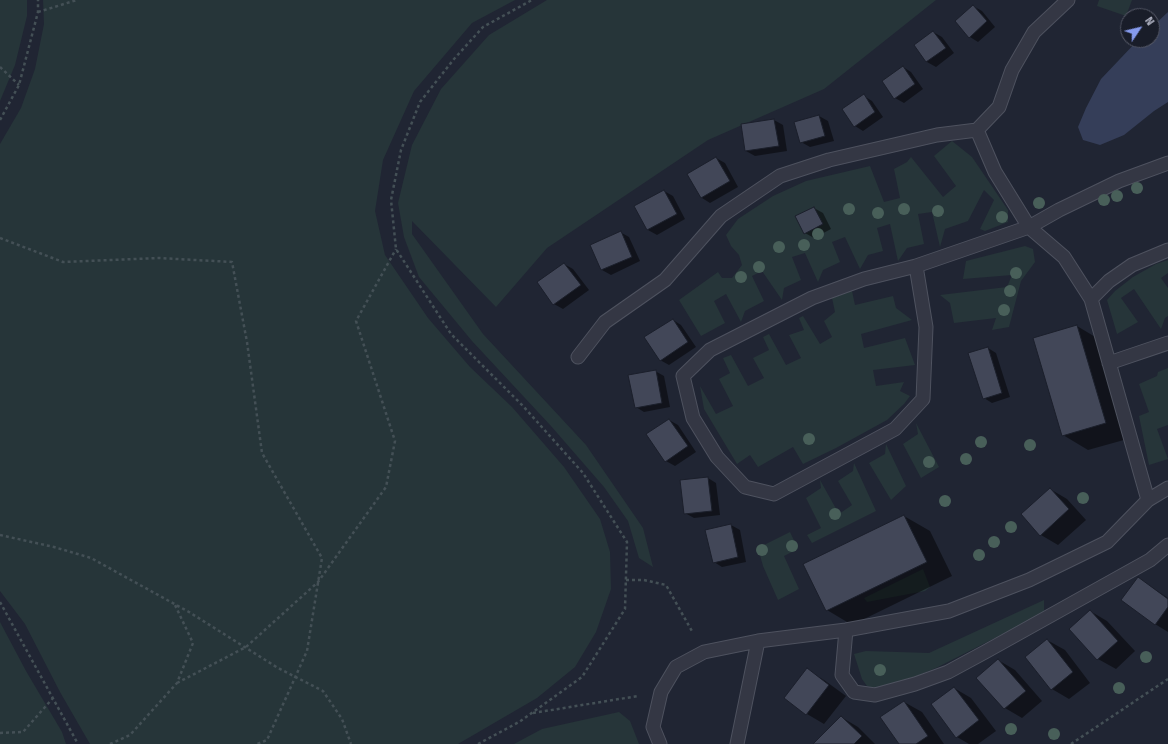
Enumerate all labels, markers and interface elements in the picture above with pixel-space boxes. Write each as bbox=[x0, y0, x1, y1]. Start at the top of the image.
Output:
north arrow bbox=[1120, 8, 1160, 48]
text: N bbox=[1142, 15, 1157, 28]

